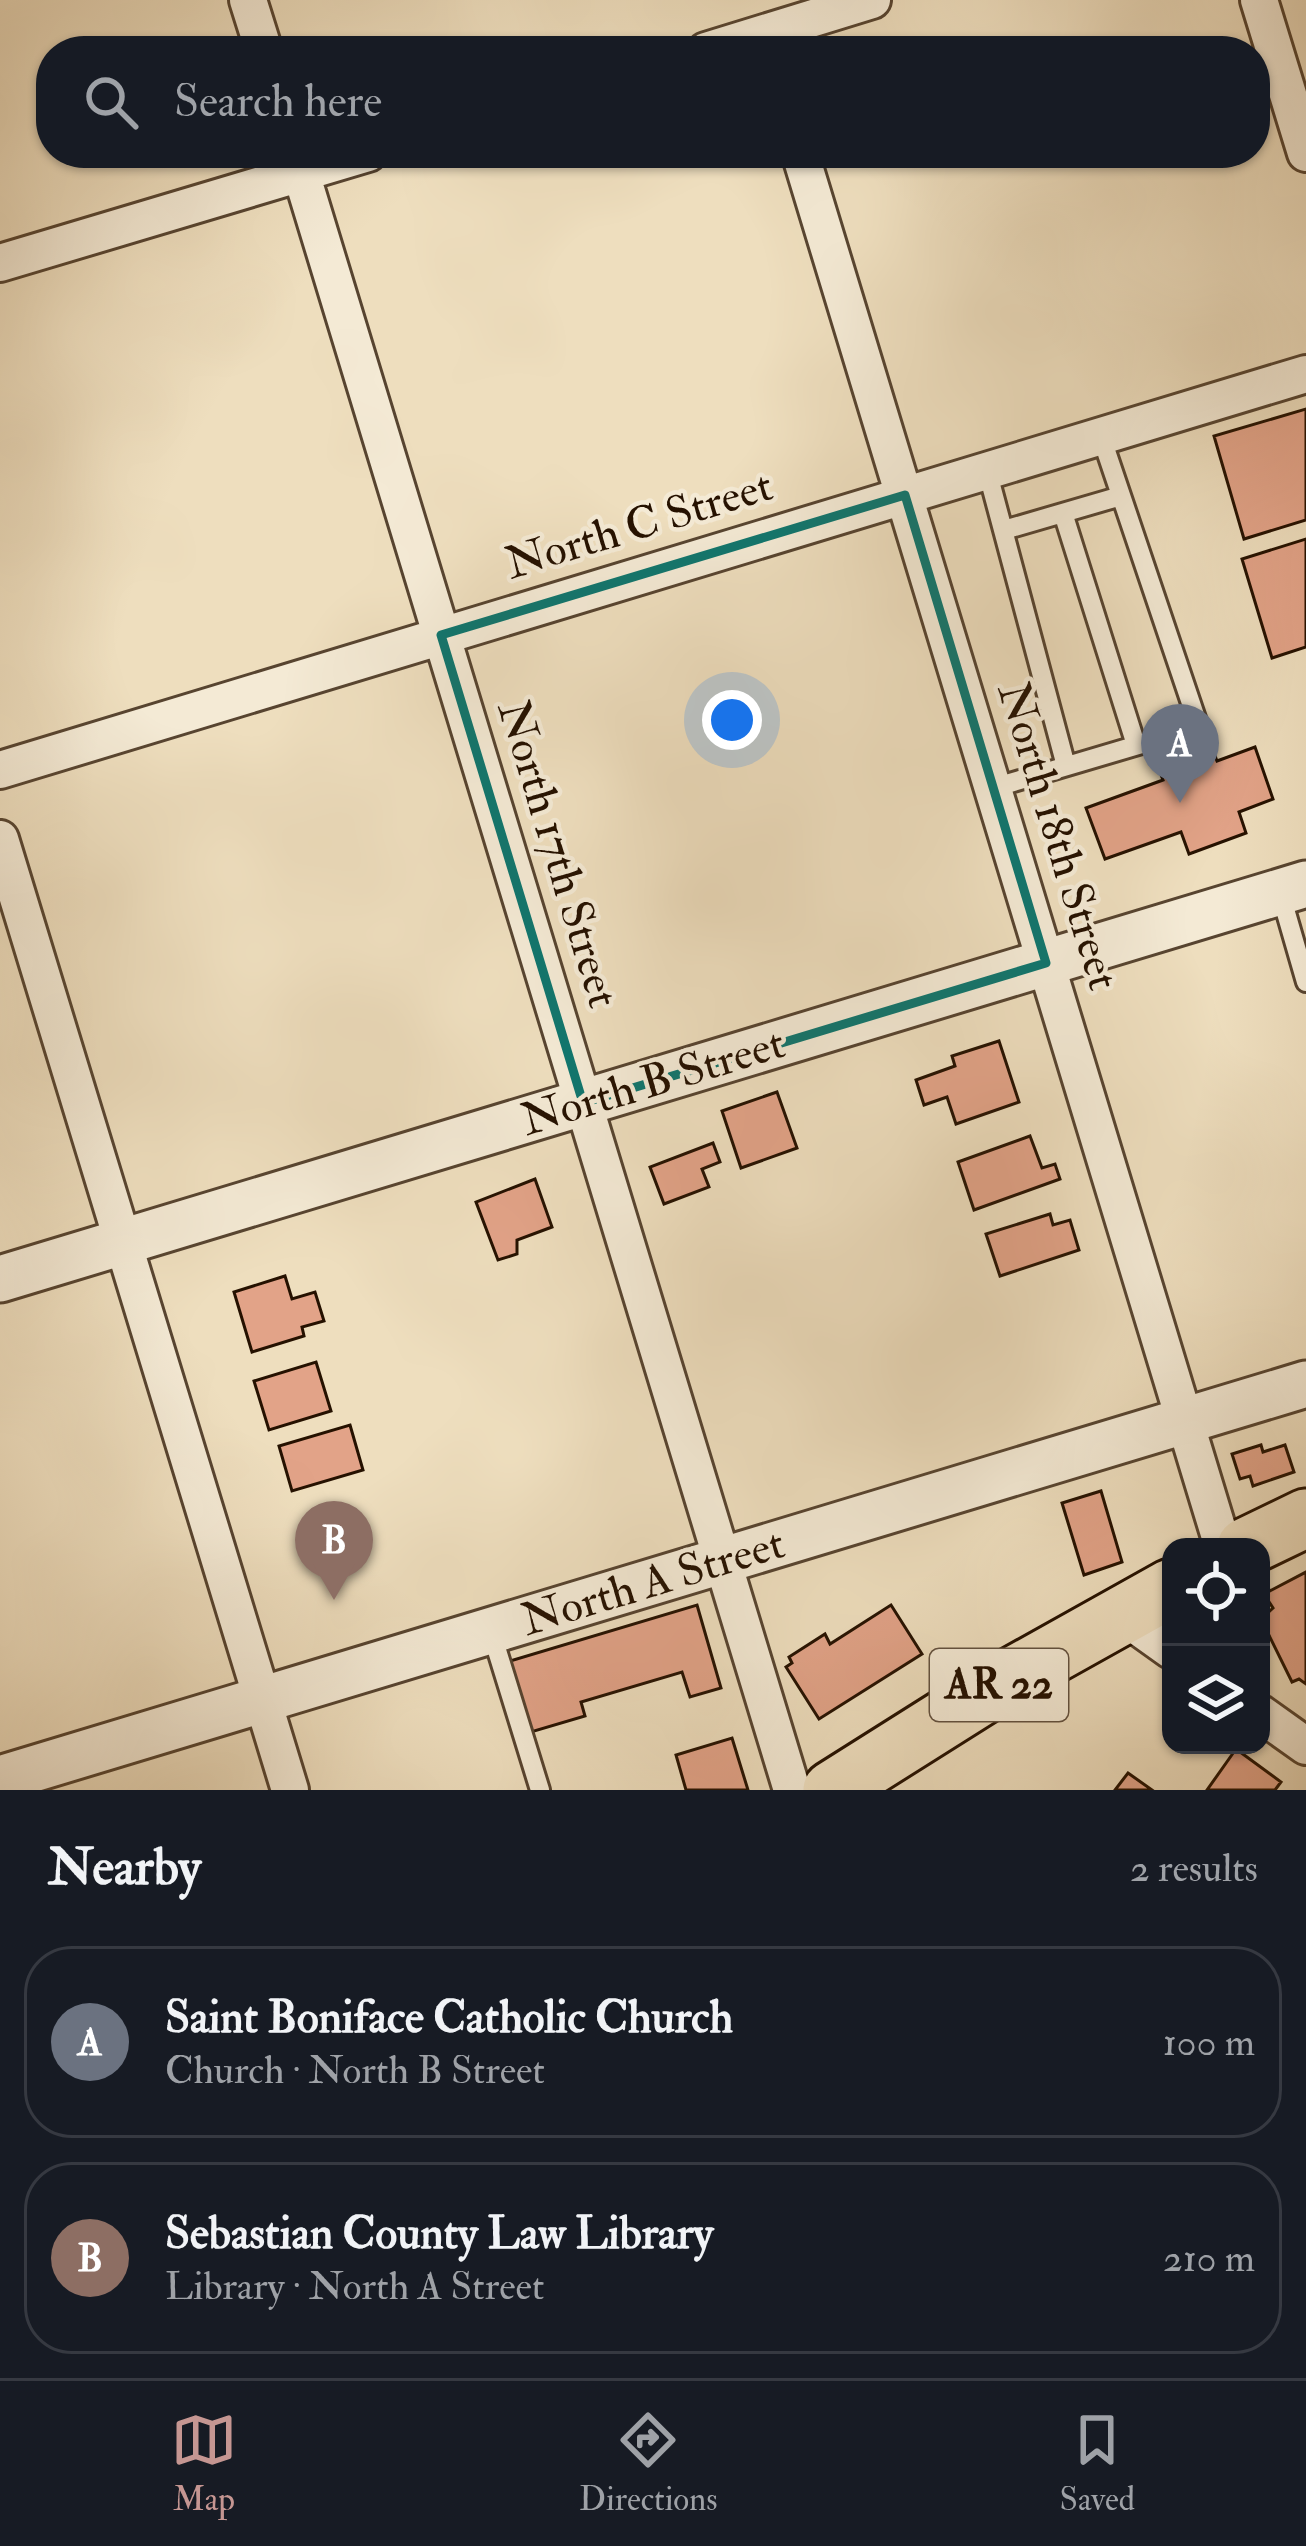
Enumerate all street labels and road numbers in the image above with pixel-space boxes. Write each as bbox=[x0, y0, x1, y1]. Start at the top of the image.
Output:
street label: North C Street bbox=[499, 458, 779, 592]
street label: North 18th Street bbox=[985, 675, 1131, 997]
street label: North 17th Street bbox=[485, 694, 631, 1014]
street label: North B Street bbox=[514, 1015, 792, 1149]
street label: North A Street bbox=[515, 1515, 791, 1649]
road number: AR 22 bbox=[930, 1649, 1068, 1721]

